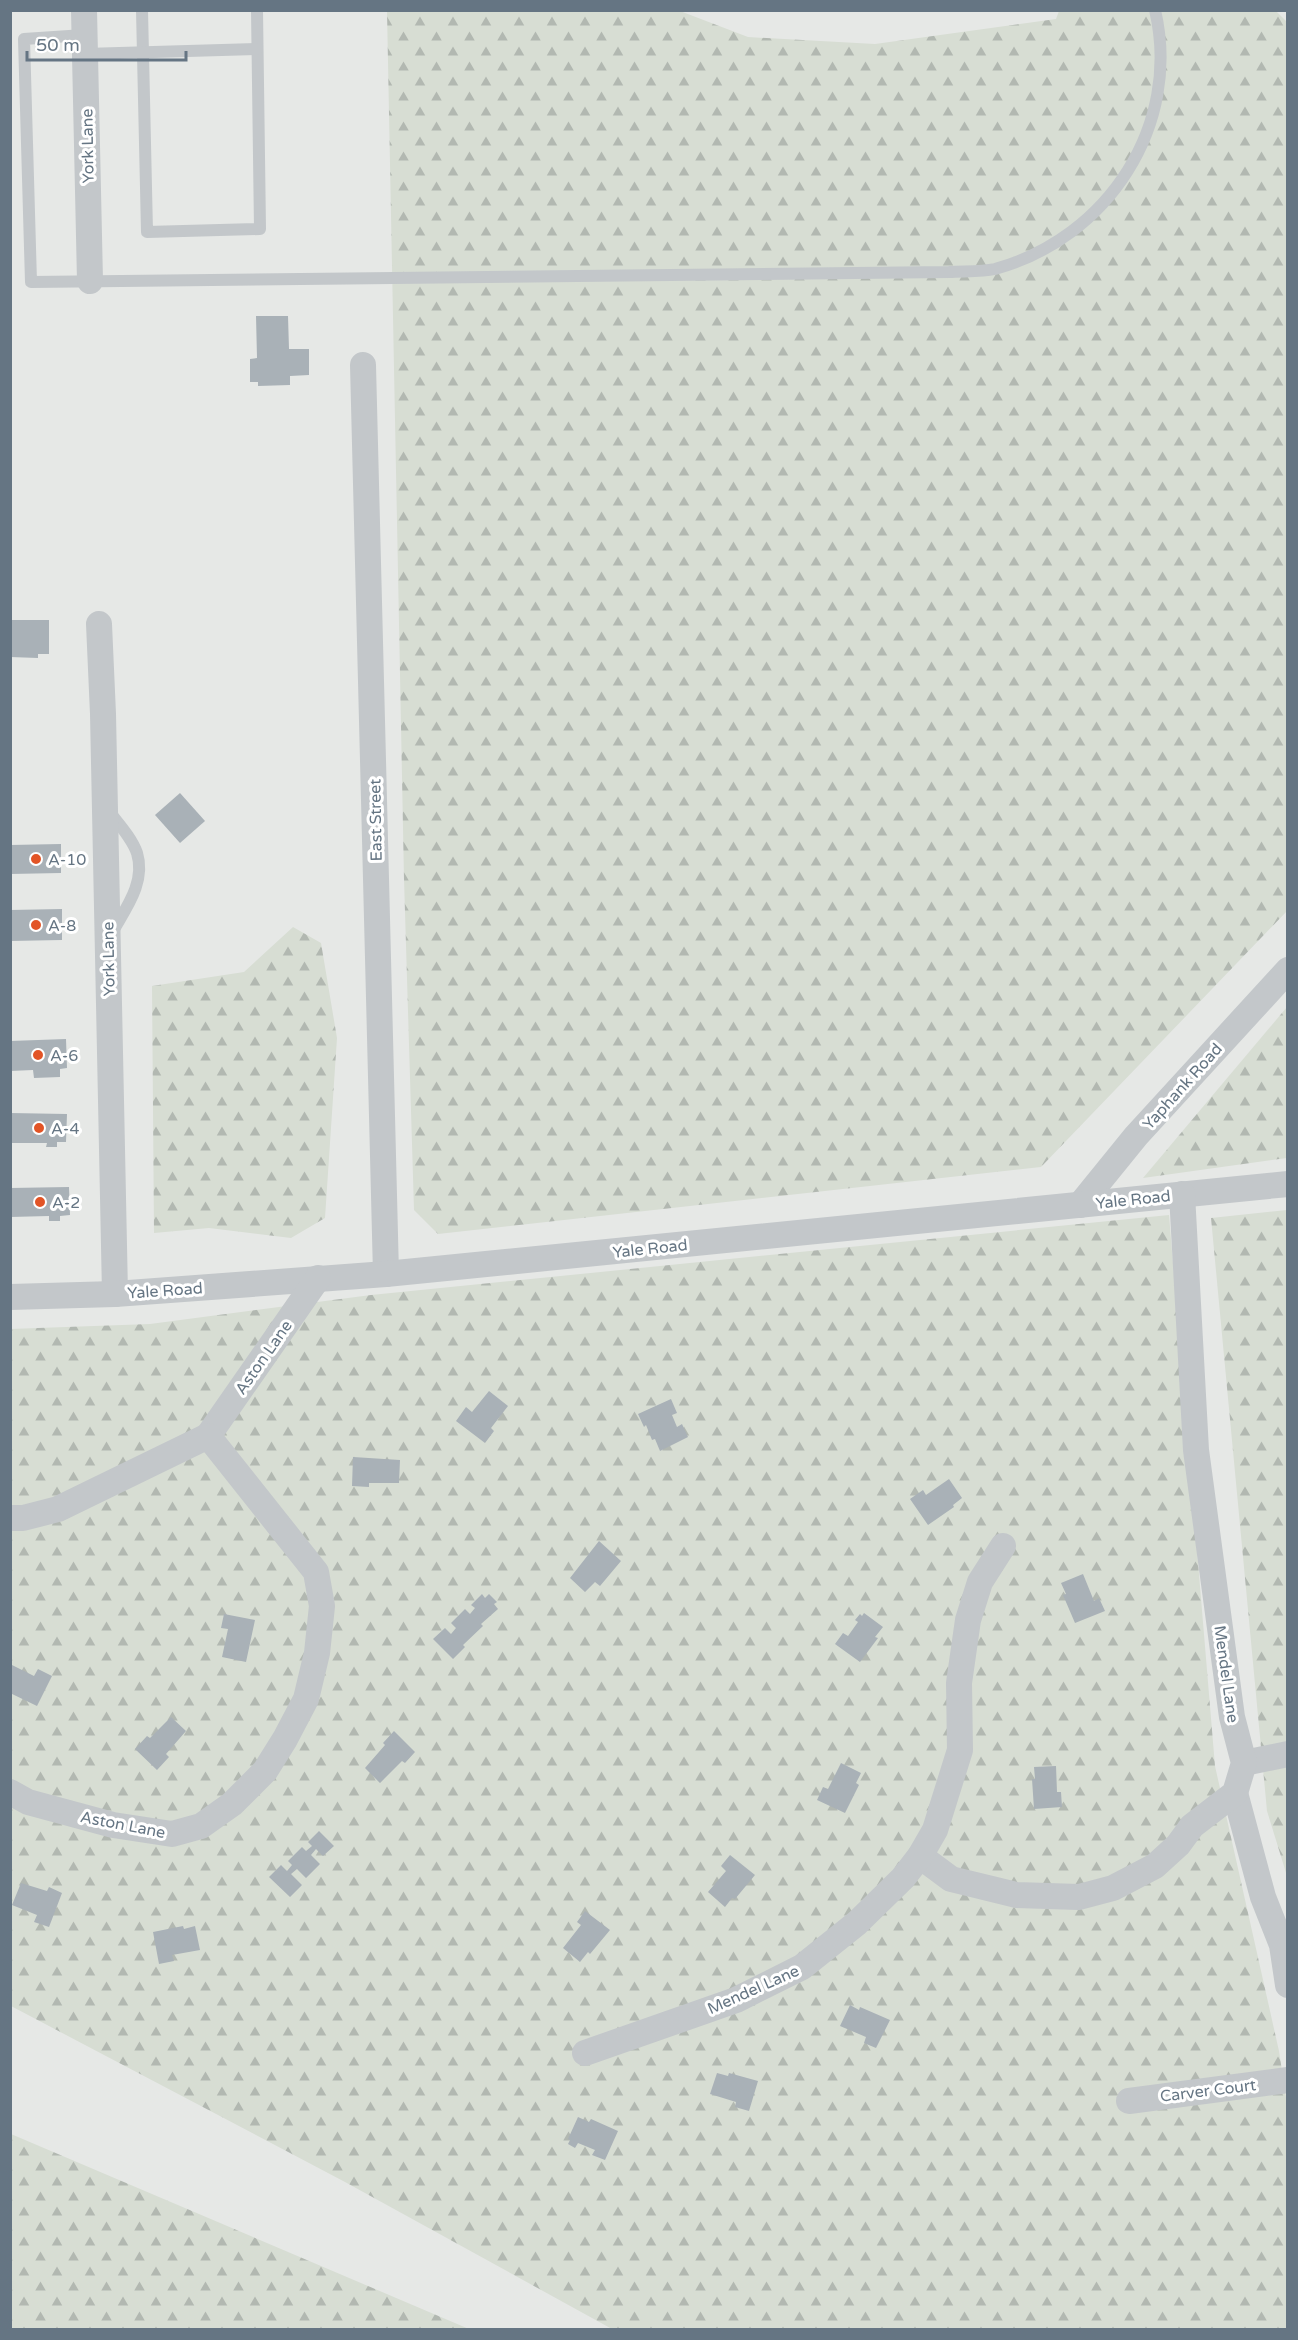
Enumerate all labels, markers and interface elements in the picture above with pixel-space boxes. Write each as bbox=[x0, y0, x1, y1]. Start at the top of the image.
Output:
scale bar bbox=[27, 24, 186, 62]
text: 50 m bbox=[36, 34, 80, 56]
street label: York Lane bbox=[77, 108, 99, 184]
street label: East Street bbox=[365, 778, 387, 862]
place label: A-10 bbox=[48, 850, 86, 870]
marker: A-10 bbox=[29, 852, 43, 866]
place label: A-8 bbox=[48, 916, 76, 936]
marker: A-8 bbox=[29, 918, 43, 932]
street label: York Lane bbox=[98, 921, 120, 997]
street label: Yaphank Road bbox=[1139, 1039, 1227, 1134]
place label: A-6 bbox=[50, 1046, 78, 1066]
marker: A-6 bbox=[31, 1048, 45, 1062]
place label: A-4 bbox=[51, 1119, 79, 1139]
marker: A-4 bbox=[32, 1121, 46, 1135]
street label: Yale Road bbox=[1095, 1186, 1172, 1214]
place label: A-2 bbox=[52, 1193, 80, 1213]
marker: A-2 bbox=[33, 1195, 47, 1209]
street label: Yale Road bbox=[612, 1235, 689, 1263]
street label: Yale Road bbox=[127, 1278, 203, 1304]
street label: Aston Lane bbox=[231, 1317, 297, 1399]
street label: Mendel Lane bbox=[1209, 1624, 1243, 1724]
street label: Aston Lane bbox=[79, 1807, 167, 1843]
street label: Mendel Lane bbox=[704, 1961, 802, 2019]
street label: Carver Court bbox=[1159, 2075, 1257, 2107]

